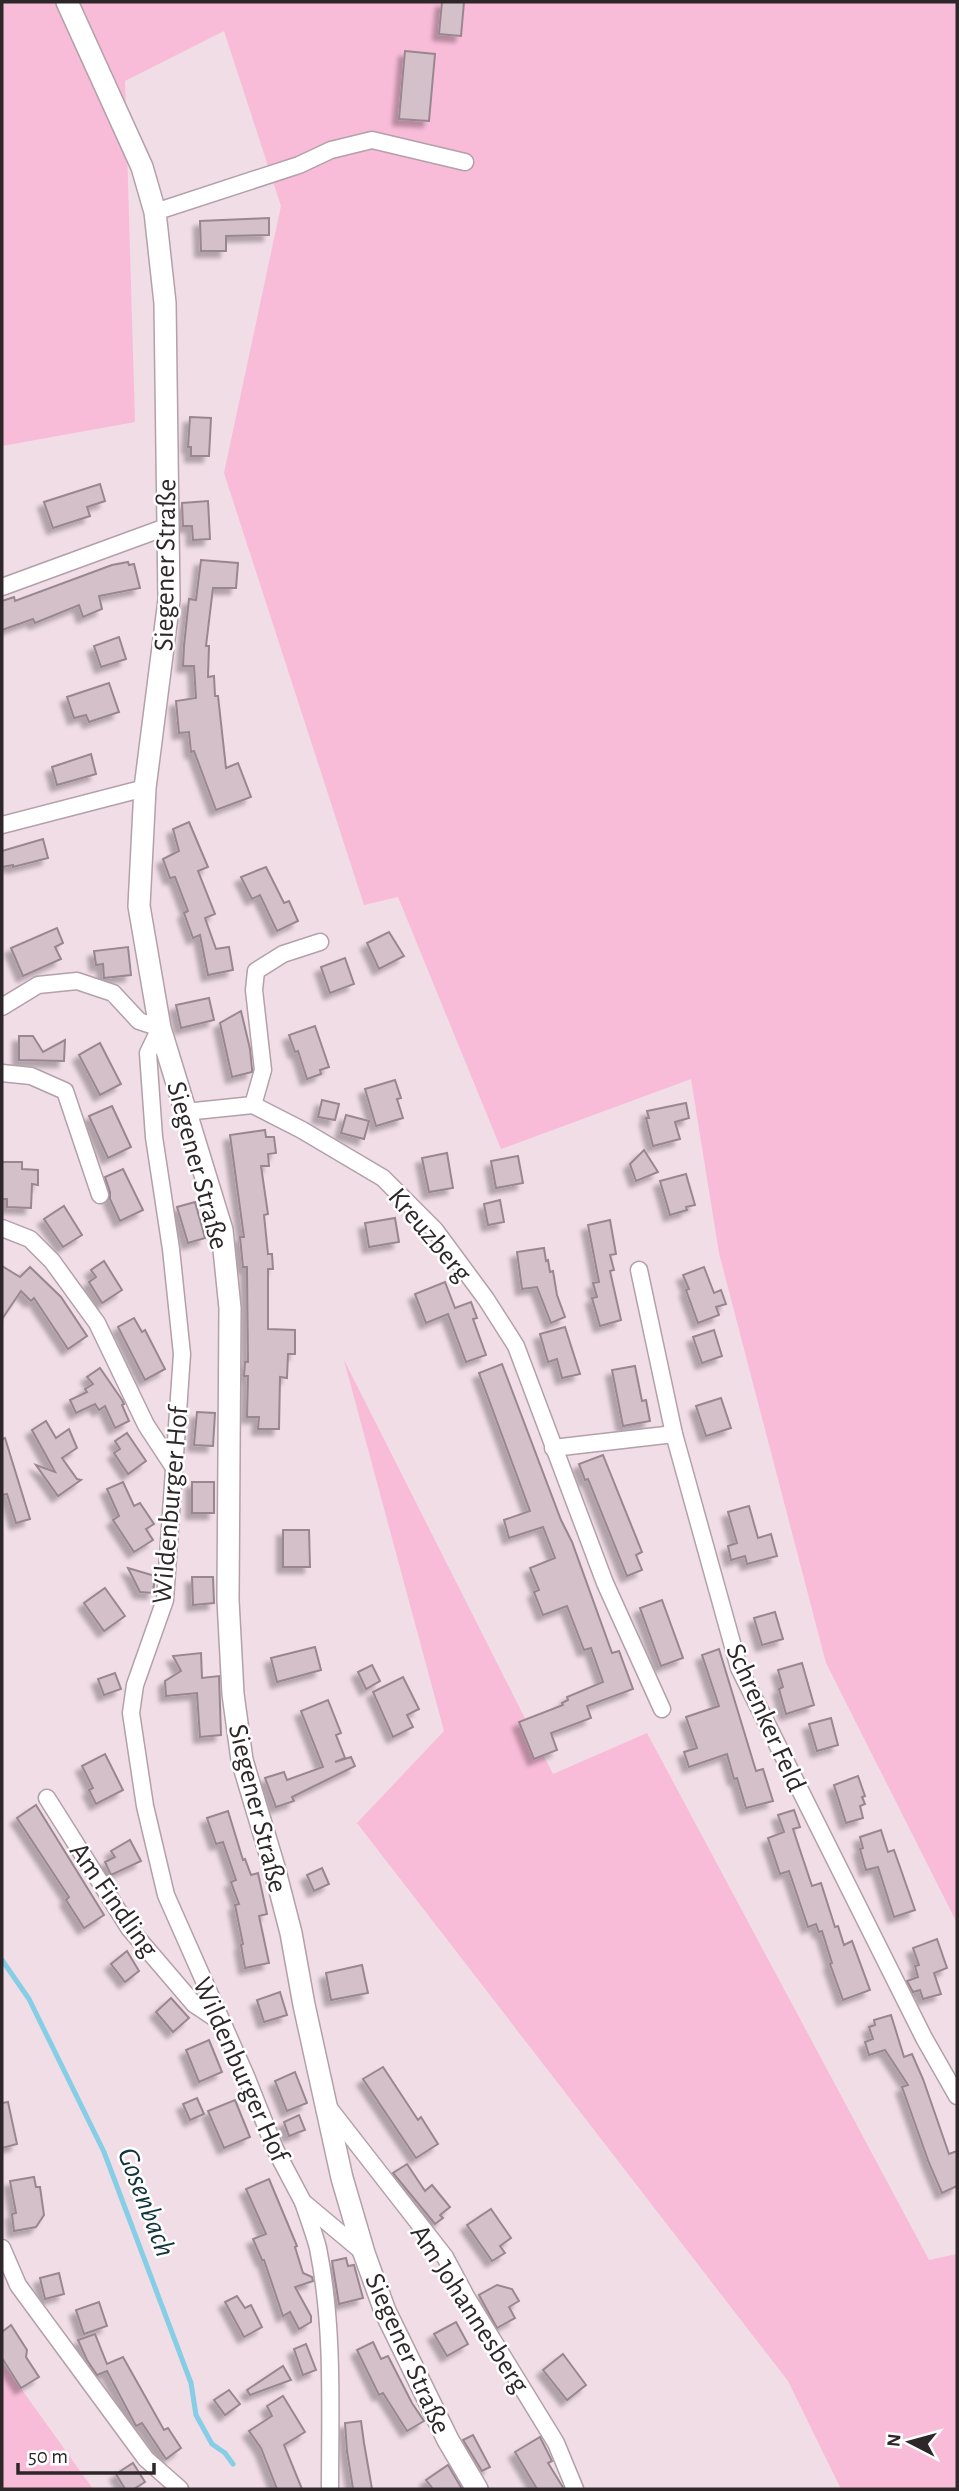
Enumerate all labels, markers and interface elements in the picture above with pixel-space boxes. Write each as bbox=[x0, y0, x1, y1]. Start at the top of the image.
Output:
street label: Siegener Straße bbox=[150, 479, 182, 651]
street label: Siegener Straße bbox=[161, 1079, 233, 1252]
street label: Kreuzberg bbox=[383, 1183, 477, 1288]
street label: Wildenburger Hof bbox=[148, 1404, 194, 1605]
street label: Schrenker Feld bbox=[720, 1640, 810, 1796]
street label: Siegener Straße bbox=[223, 1721, 292, 1896]
street label: Am Findling bbox=[64, 1838, 163, 1963]
street label: Wildenburger Hof bbox=[187, 1973, 294, 2168]
water label: Gosenbach bbox=[112, 2144, 181, 2261]
street label: Am Johannesberg bbox=[405, 2220, 534, 2398]
street label: Siegener Straße bbox=[359, 2269, 455, 2438]
north arrow bbox=[875, 2407, 945, 2477]
scale bar bbox=[18, 2432, 154, 2476]
text: N bbox=[884, 2433, 905, 2448]
text: 50 m bbox=[28, 2446, 68, 2467]

